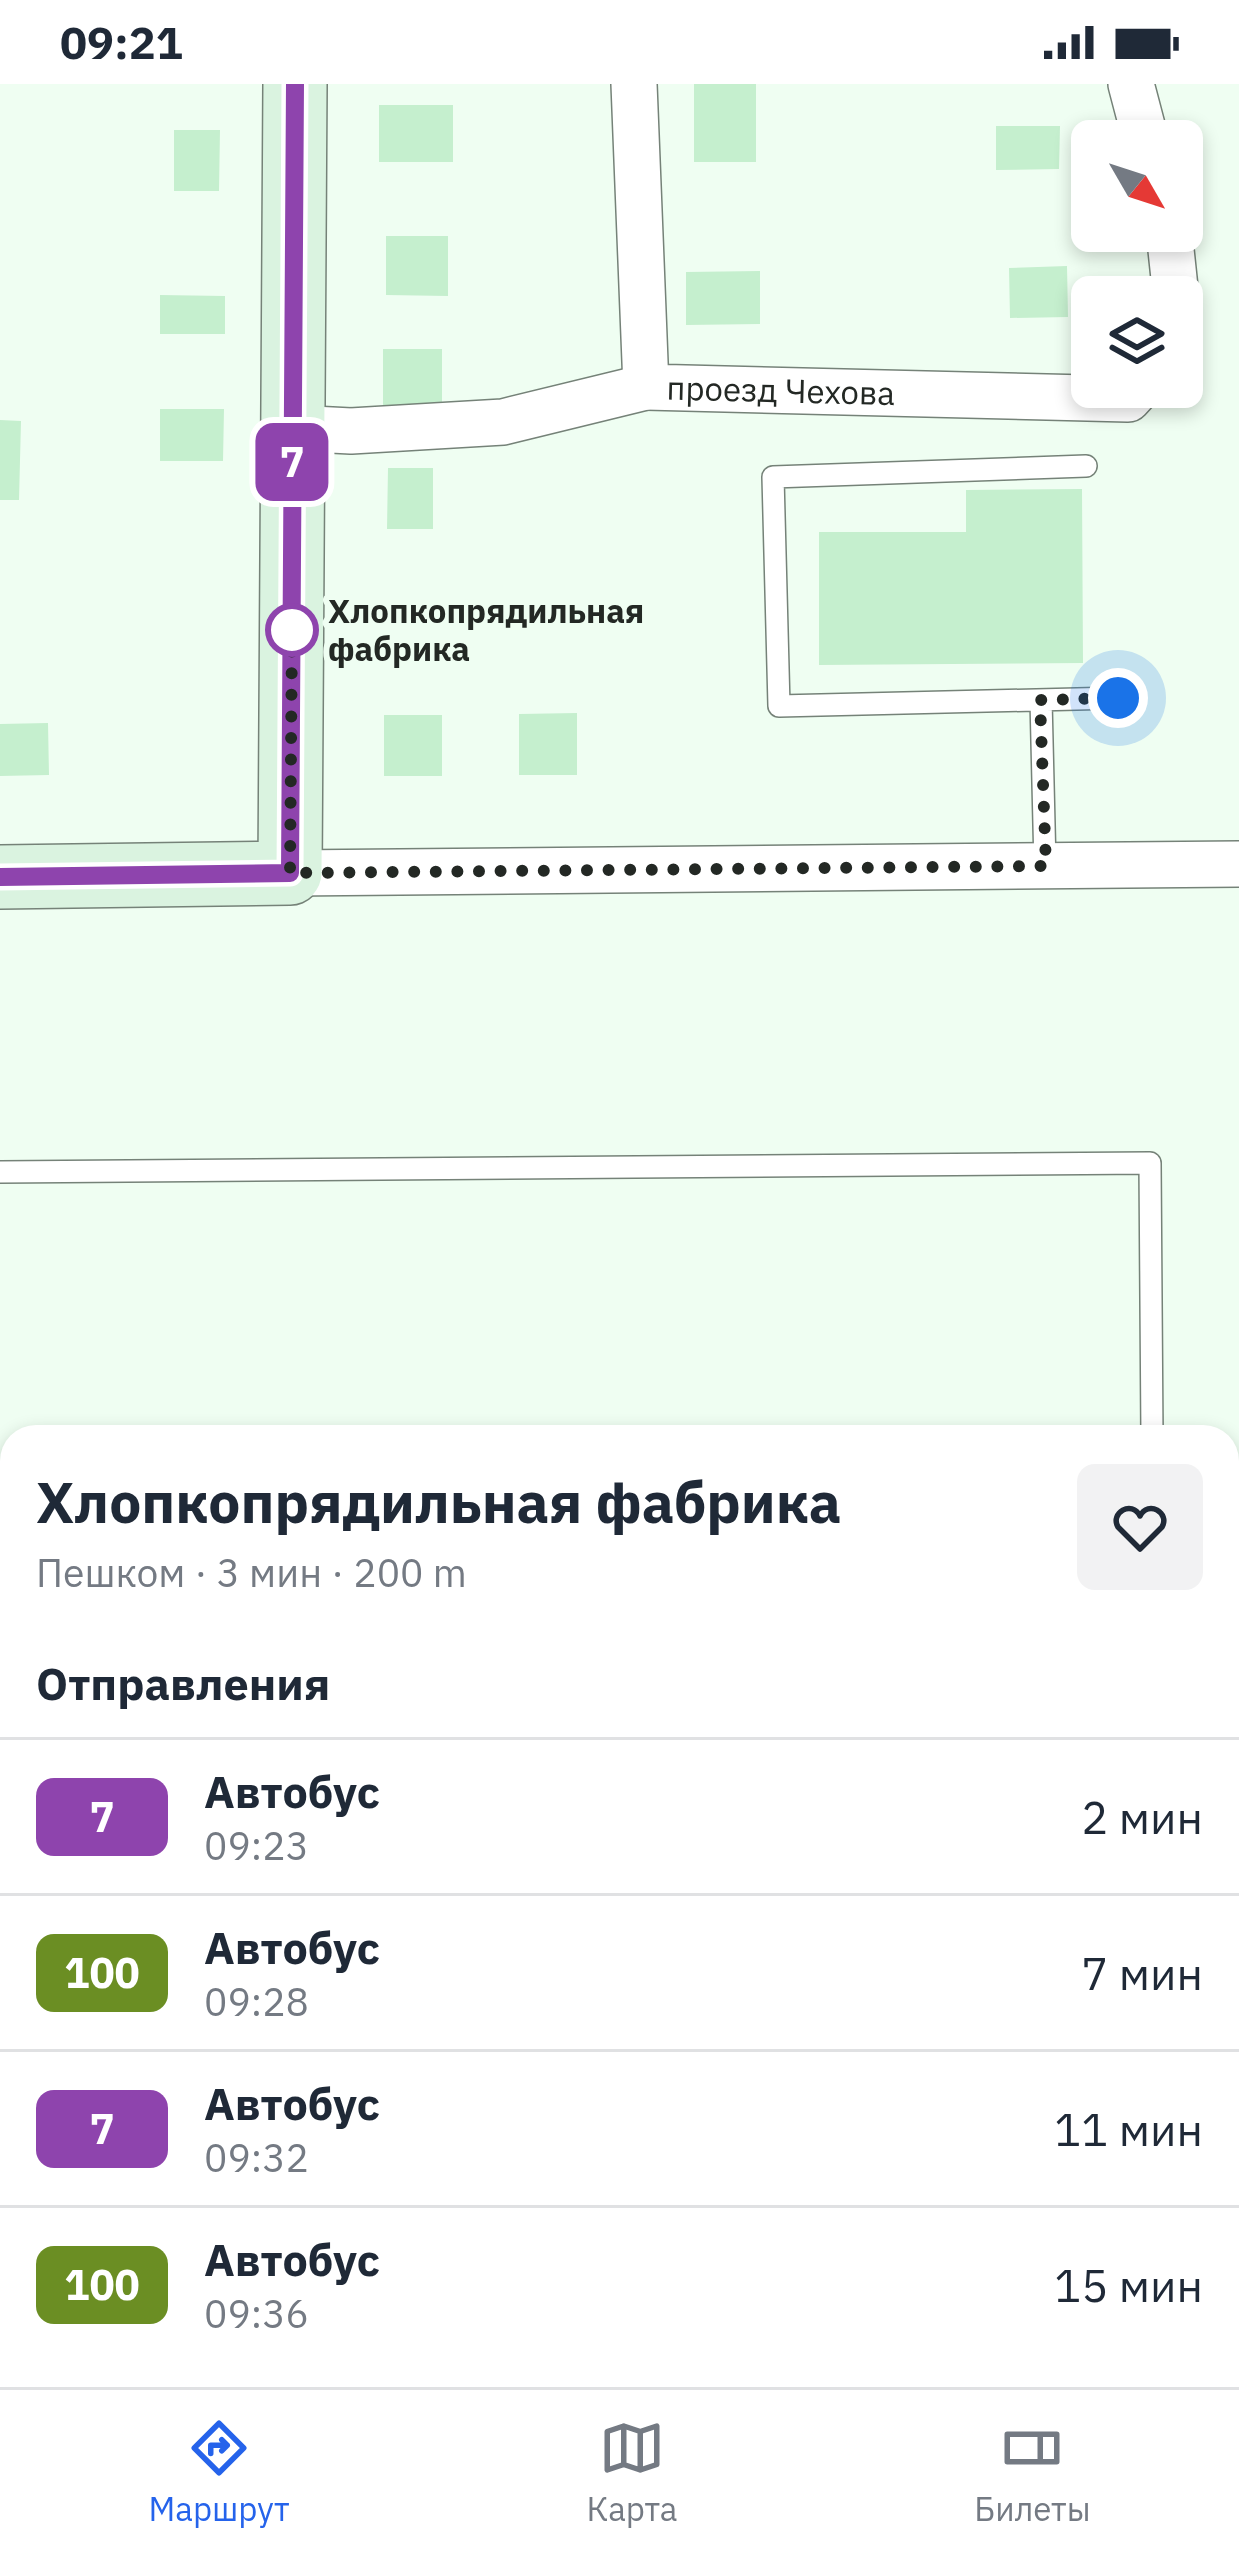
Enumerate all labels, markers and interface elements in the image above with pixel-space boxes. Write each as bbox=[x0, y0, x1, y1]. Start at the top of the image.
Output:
text: 09:21 bbox=[60, 13, 183, 71]
north arrow bbox=[1071, 120, 1203, 252]
map controls bbox=[1071, 120, 1203, 408]
button: layers bbox=[1071, 276, 1203, 408]
street label: проезд Чехова bbox=[666, 366, 895, 414]
line badge: 7 bbox=[253, 423, 331, 501]
text: 7 bbox=[279, 434, 305, 489]
place label: Хлопкопрядильная фабрика bbox=[328, 589, 644, 670]
marker: Хлопкопрядильная фабрика bbox=[267, 605, 317, 655]
your location bbox=[1088, 668, 1148, 728]
button: heart bbox=[1077, 1464, 1203, 1590]
text: Хлопкопрядильная фабрика bbox=[36, 1465, 841, 1539]
text: Пешком · 3 мин · 200 m bbox=[36, 1547, 467, 1598]
text: Отправления bbox=[36, 1654, 330, 1712]
text: Автобус bbox=[204, 1762, 380, 1820]
text: 2 мин bbox=[1081, 1788, 1203, 1846]
text: 7 bbox=[89, 1789, 115, 1844]
text: 09:23 bbox=[204, 1820, 309, 1871]
text: Автобус bbox=[204, 1918, 380, 1976]
text: 7 мин bbox=[1081, 1944, 1203, 2002]
text: 100 bbox=[64, 1945, 140, 2000]
text: 09:28 bbox=[204, 1976, 309, 2027]
text: Автобус bbox=[204, 2074, 380, 2132]
text: 11 мин bbox=[1054, 2100, 1203, 2158]
text: 7 bbox=[89, 2101, 115, 2156]
text: 09:32 bbox=[204, 2132, 309, 2183]
text: Автобус bbox=[204, 2230, 380, 2288]
text: 15 мин bbox=[1054, 2256, 1203, 2314]
text: 100 bbox=[64, 2257, 140, 2312]
text: 09:36 bbox=[204, 2288, 309, 2339]
tab: Маршрут bbox=[148, 2415, 290, 2530]
tab: Карта bbox=[587, 2415, 677, 2530]
tab: Билеты bbox=[974, 2415, 1091, 2530]

